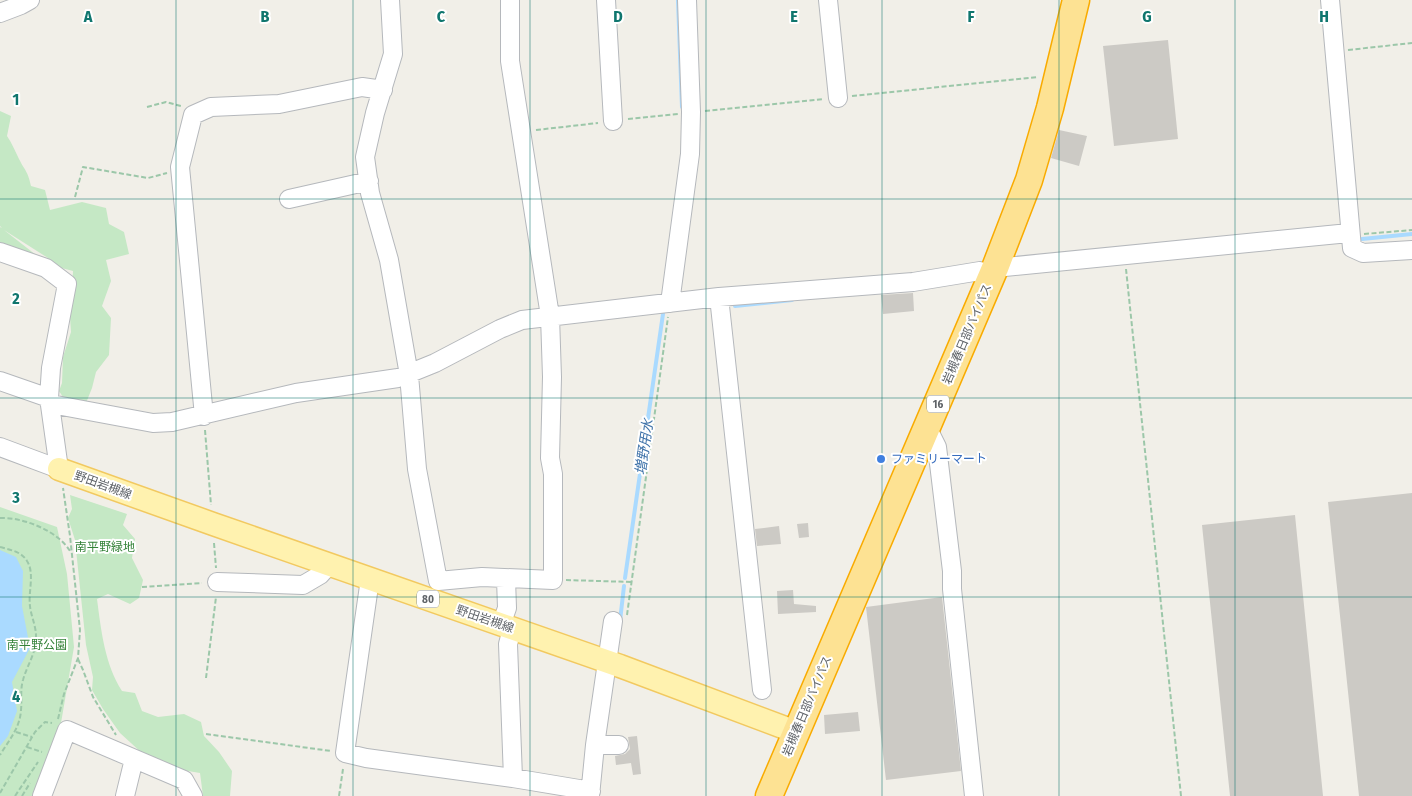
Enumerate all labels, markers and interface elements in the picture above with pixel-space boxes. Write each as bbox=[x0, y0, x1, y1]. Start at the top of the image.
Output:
text: A bbox=[83, 7, 93, 26]
text: B bbox=[261, 7, 270, 26]
text: C bbox=[437, 7, 446, 26]
text: D bbox=[613, 7, 623, 26]
text: E bbox=[790, 7, 798, 26]
text: F bbox=[967, 7, 975, 26]
text: G bbox=[1142, 7, 1152, 26]
text: H bbox=[1319, 7, 1329, 26]
text: 1 bbox=[13, 90, 19, 109]
street label: 岩槻春日部バイパス bbox=[940, 282, 994, 386]
text: 2 bbox=[11, 289, 20, 308]
road number: 16 bbox=[927, 396, 949, 412]
water label: 増野用水 bbox=[632, 416, 657, 476]
place label: ファミリーマート bbox=[891, 452, 987, 466]
marker: ファミリーマート bbox=[875, 453, 887, 465]
street label: 野田岩槻線 bbox=[72, 468, 134, 502]
text: 3 bbox=[11, 488, 20, 507]
park label: 南平野緑地 bbox=[75, 540, 135, 554]
road number: 80 bbox=[417, 590, 439, 608]
street label: 野田岩槻線 bbox=[454, 603, 516, 635]
park label: 南平野公園 bbox=[7, 638, 67, 652]
street label: 岩槻春日部バイパス bbox=[780, 654, 834, 758]
text: 4 bbox=[12, 687, 20, 706]

